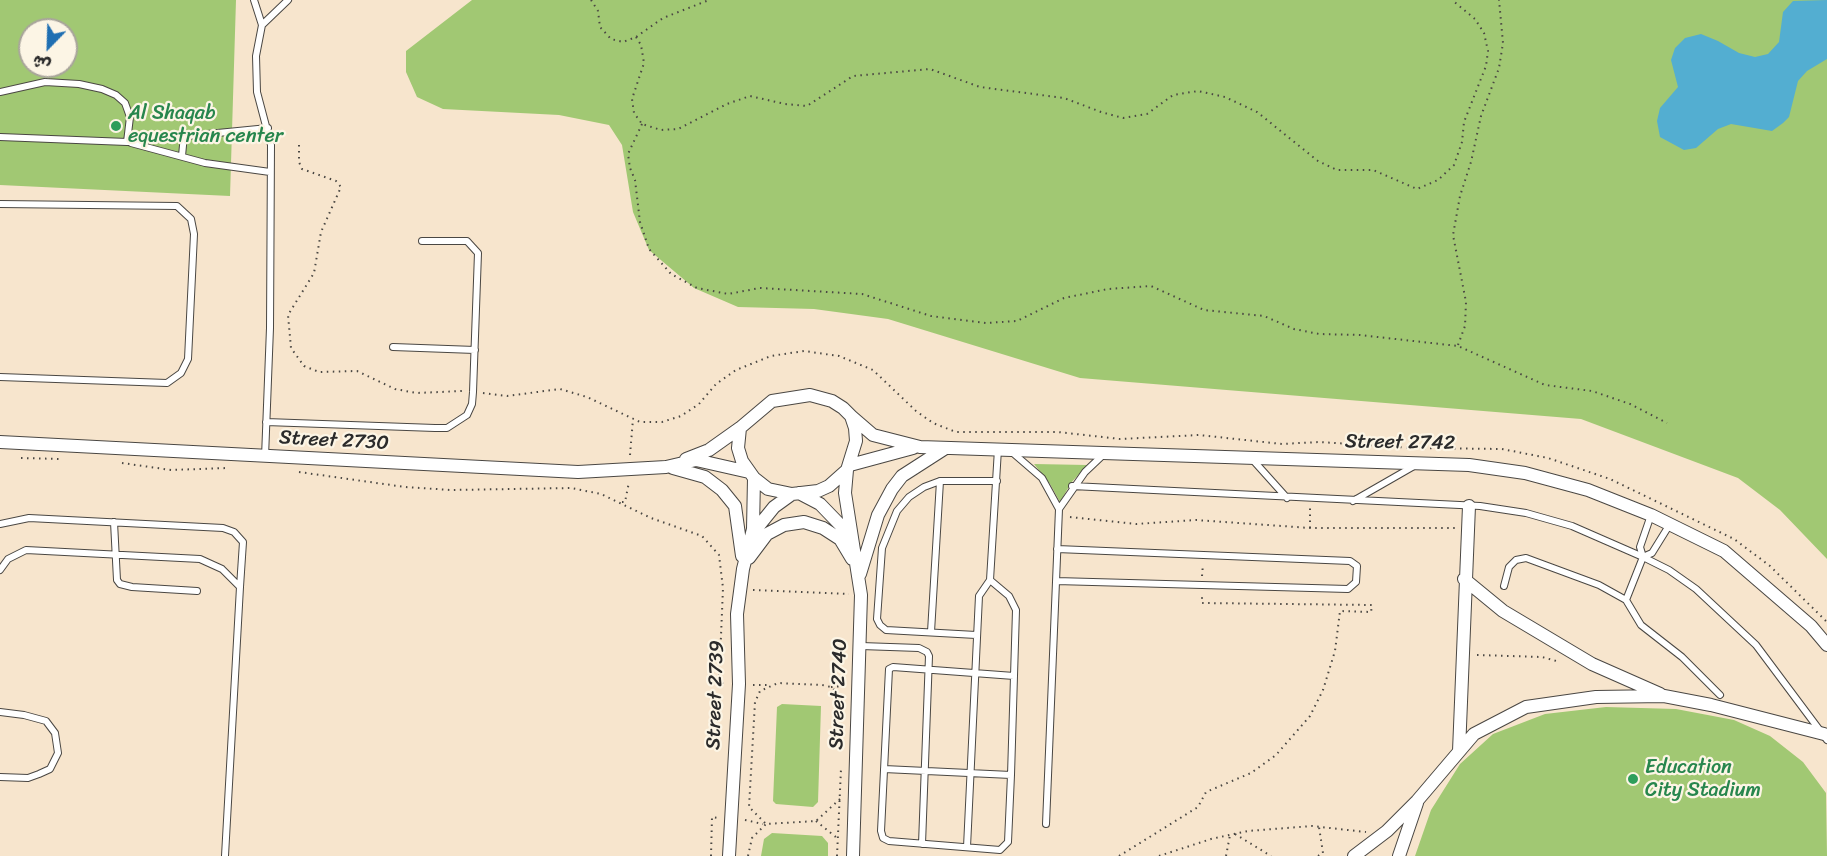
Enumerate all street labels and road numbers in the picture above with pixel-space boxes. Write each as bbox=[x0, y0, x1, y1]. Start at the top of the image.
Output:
street label: Street 2730 bbox=[278, 426, 390, 456]
street label: Street 2742 bbox=[1345, 430, 1455, 456]
street label: Street 2740 bbox=[825, 638, 853, 750]
street label: Street 2739 bbox=[702, 640, 730, 750]

